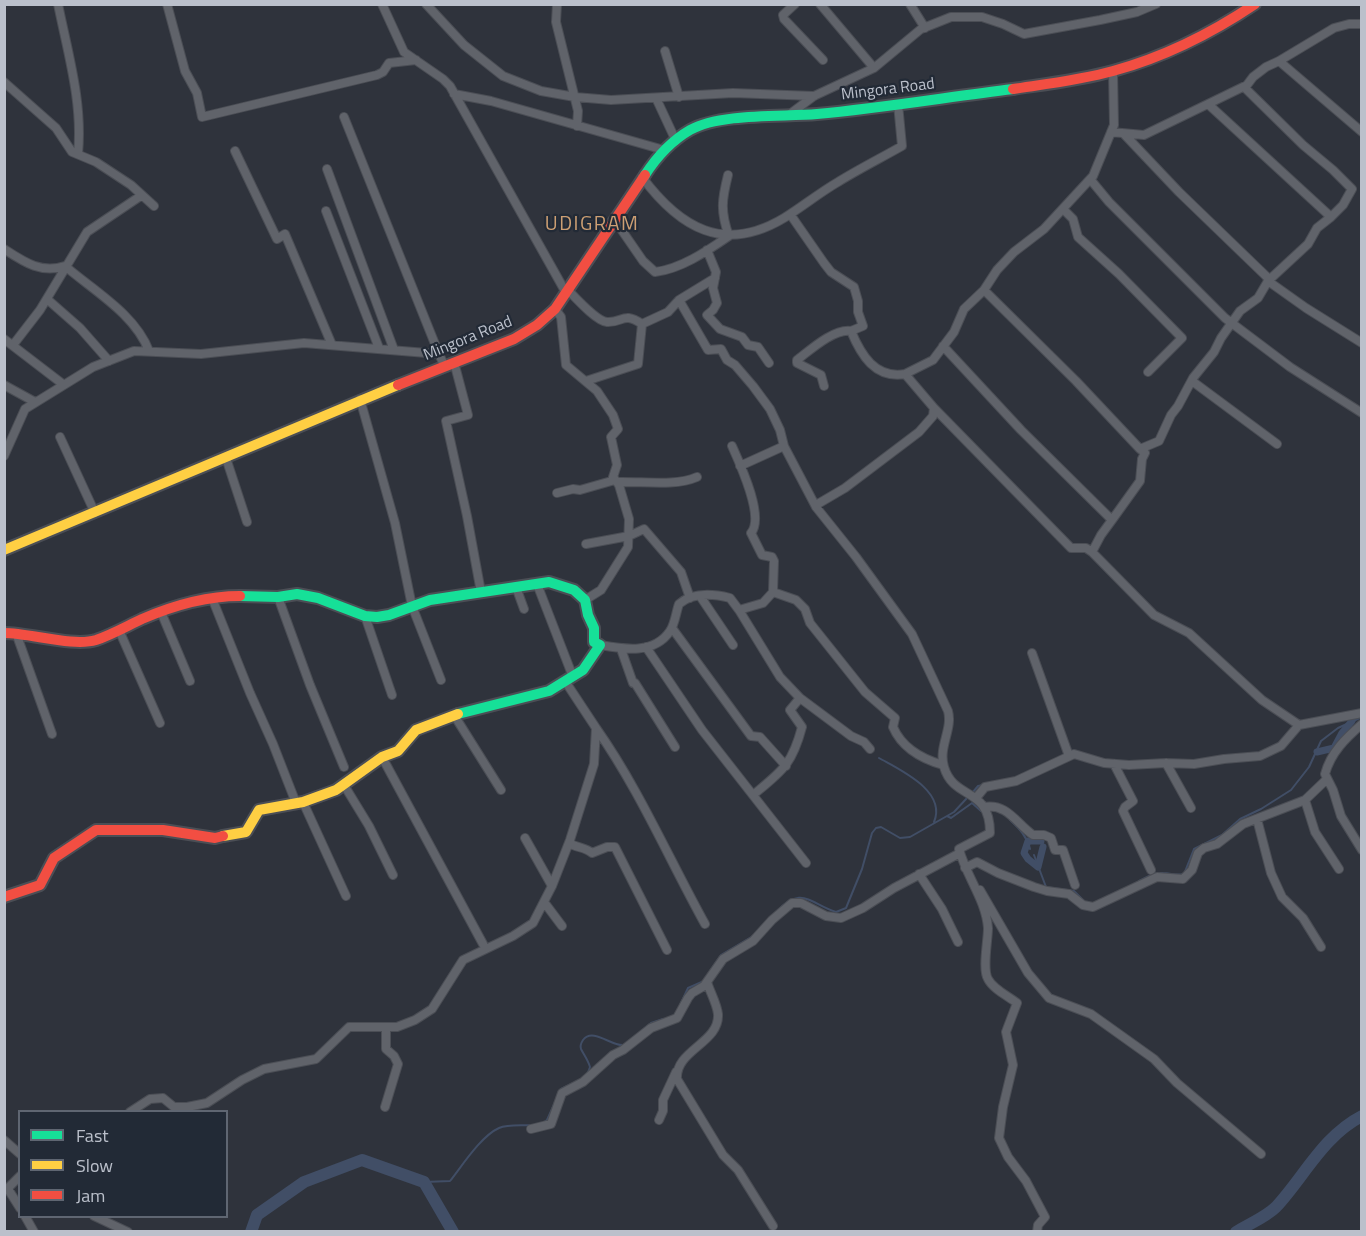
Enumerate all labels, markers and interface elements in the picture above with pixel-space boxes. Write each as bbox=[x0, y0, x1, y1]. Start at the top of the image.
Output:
street label: Mingora Road bbox=[840, 75, 936, 105]
district label: UDIGRAM bbox=[545, 213, 639, 237]
street label: Mingora Road bbox=[421, 313, 515, 365]
legend bbox=[18, 1110, 228, 1218]
text: Fast bbox=[76, 1122, 109, 1149]
text: Slow bbox=[76, 1152, 113, 1179]
text: Jam bbox=[76, 1182, 105, 1209]

